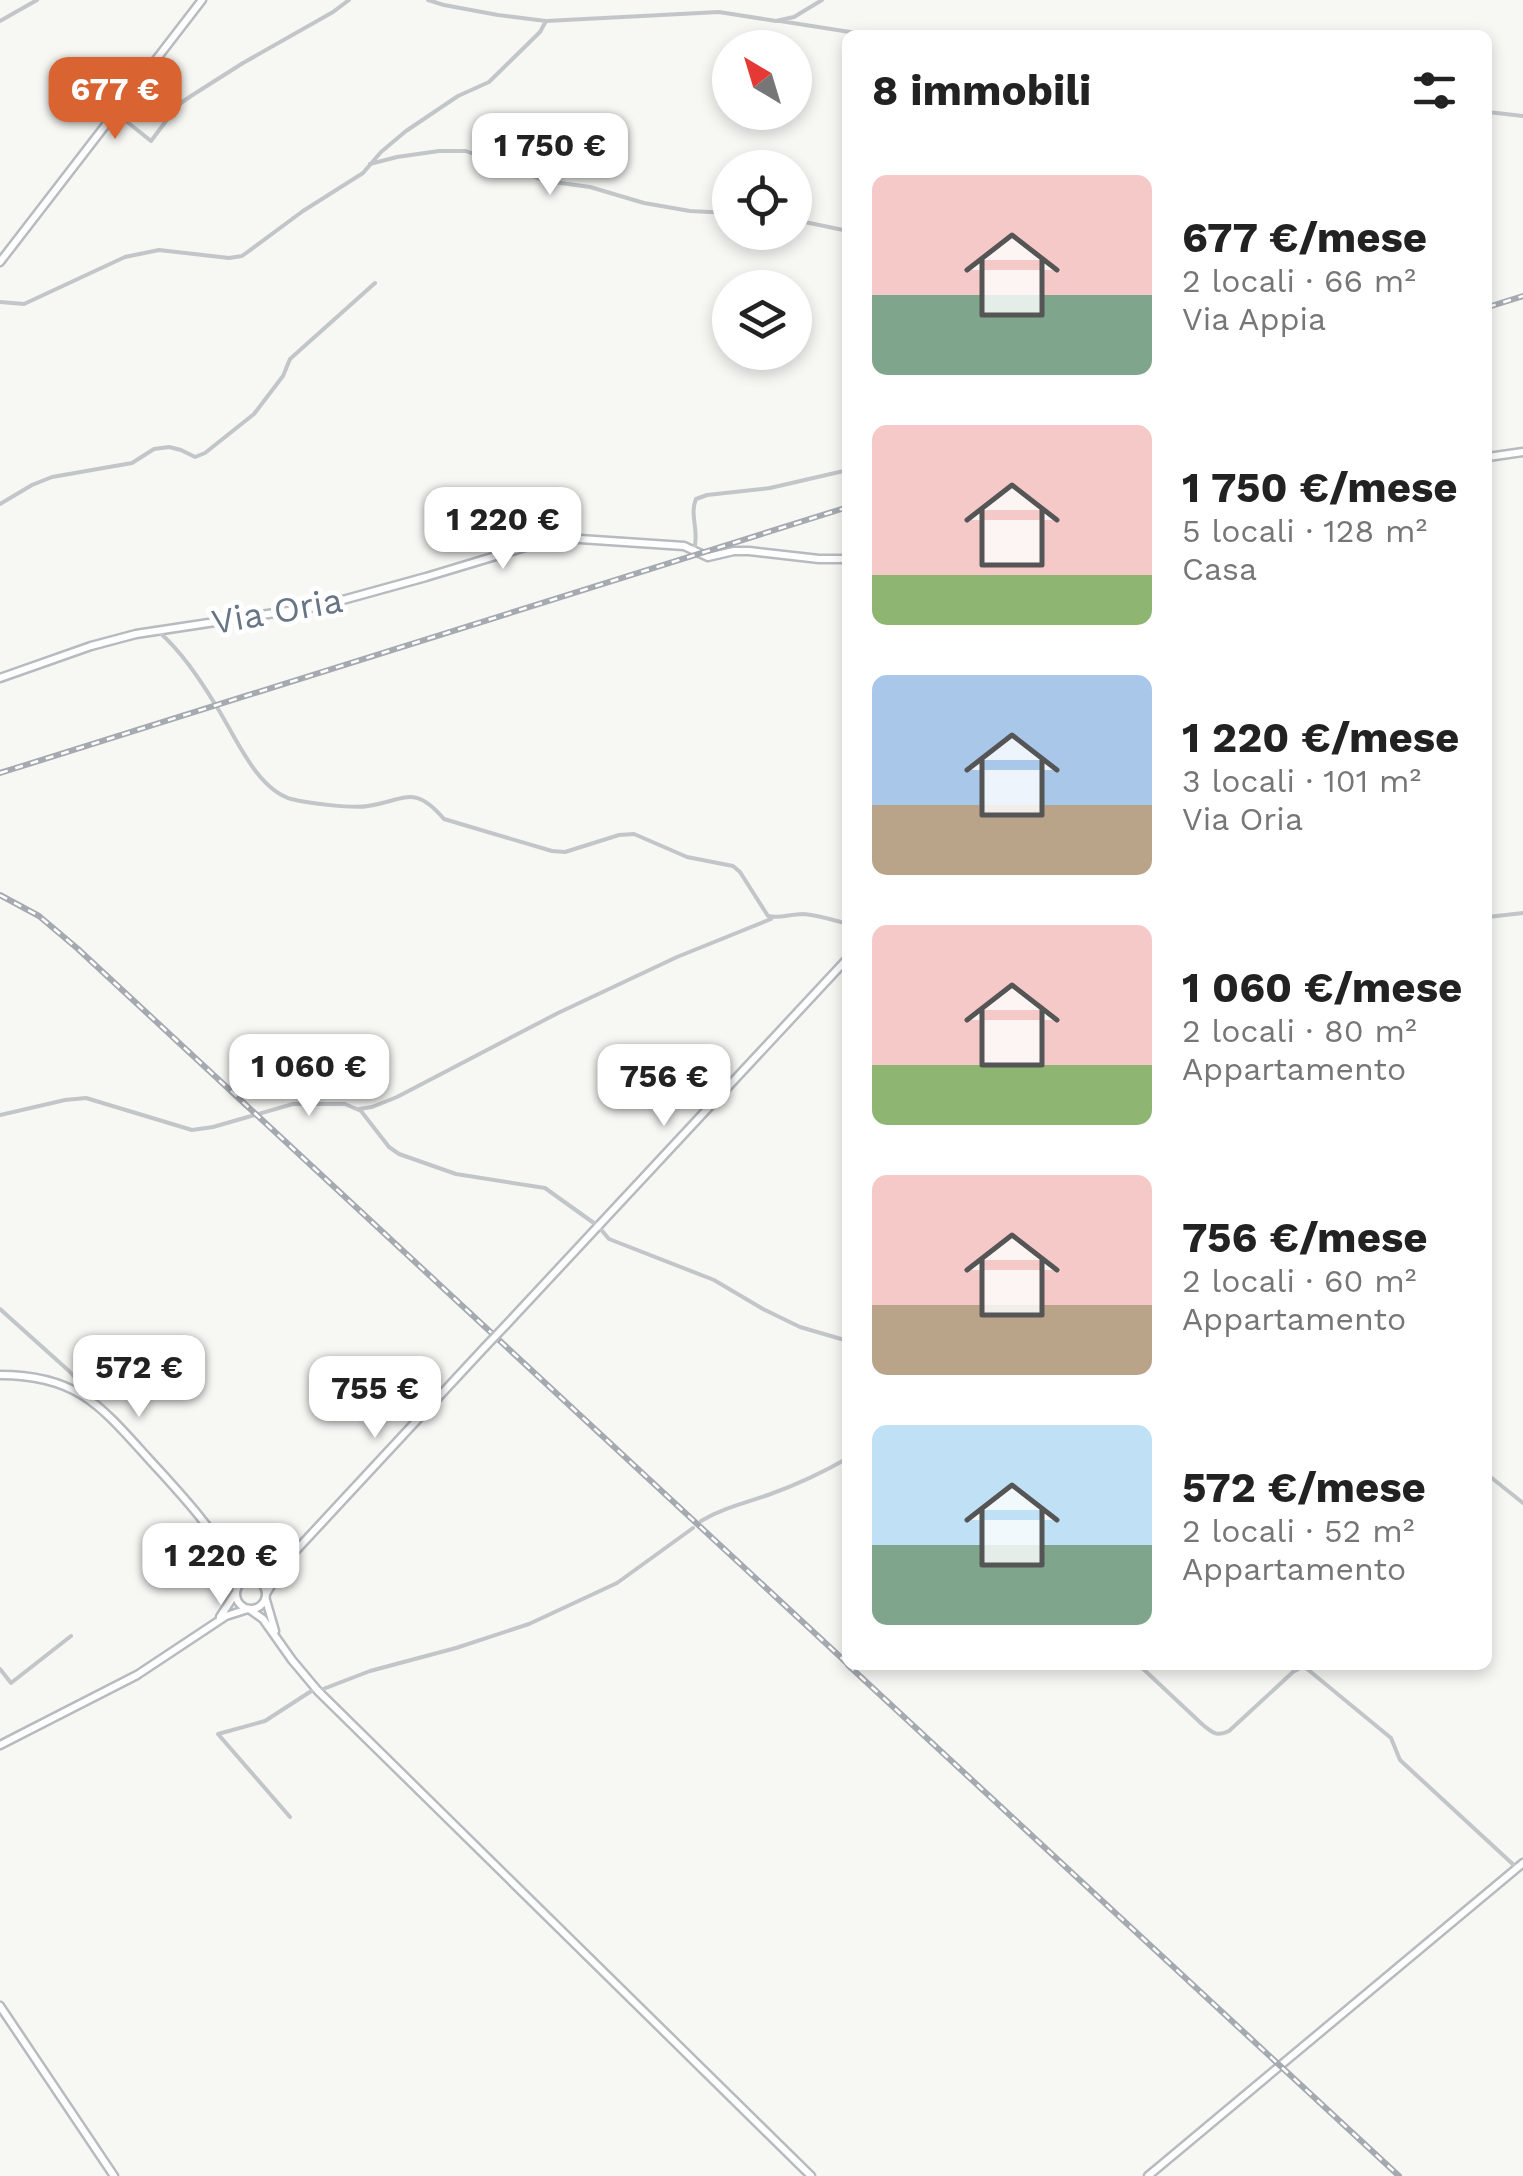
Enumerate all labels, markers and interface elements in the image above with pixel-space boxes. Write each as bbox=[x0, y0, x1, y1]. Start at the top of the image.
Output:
north arrow bbox=[712, 30, 812, 130]
map controls bbox=[712, 30, 812, 370]
pin: 677 € bbox=[45, 57, 185, 142]
icon: filters bbox=[1407, 63, 1462, 118]
text: 8 immobili bbox=[872, 66, 1091, 115]
text: 677 € bbox=[71, 70, 159, 108]
pin: 1 750 € bbox=[458, 113, 642, 198]
text: 1 750 € bbox=[494, 126, 606, 164]
button: locate bbox=[712, 150, 812, 250]
text: 677 €/mese bbox=[1182, 213, 1427, 262]
icon: home bbox=[952, 215, 1072, 335]
text: 2 locali · 66 m² bbox=[1182, 262, 1416, 300]
button: layers bbox=[712, 270, 812, 370]
text: Via Appia bbox=[1182, 300, 1326, 338]
text: 1 750 €/mese bbox=[1182, 463, 1458, 512]
icon: home bbox=[952, 465, 1072, 585]
pin: 1 220 € bbox=[411, 487, 595, 572]
text: 1 220 € bbox=[446, 500, 560, 538]
text: 5 locali · 128 m² bbox=[1182, 512, 1427, 550]
text: Casa bbox=[1182, 550, 1257, 588]
street label: Via Oria bbox=[208, 579, 346, 643]
text: 1 220 €/mese bbox=[1182, 713, 1459, 762]
icon: home bbox=[952, 715, 1072, 835]
text: 3 locali · 101 m² bbox=[1182, 762, 1421, 800]
text: Via Oria bbox=[1182, 800, 1303, 838]
text: 1 060 €/mese bbox=[1182, 963, 1462, 1012]
icon: home bbox=[952, 965, 1072, 1085]
text: 2 locali · 80 m² bbox=[1182, 1012, 1417, 1050]
pin: 1 060 € bbox=[217, 1034, 401, 1119]
pin: 756 € bbox=[594, 1044, 734, 1129]
text: 1 060 € bbox=[251, 1047, 367, 1085]
text: Appartamento bbox=[1182, 1050, 1406, 1088]
text: 756 € bbox=[619, 1057, 709, 1095]
text: 756 €/mese bbox=[1182, 1213, 1428, 1262]
icon: home bbox=[952, 1215, 1072, 1335]
text: 2 locali · 60 m² bbox=[1182, 1262, 1416, 1300]
text: Appartamento bbox=[1182, 1300, 1406, 1338]
pin: 572 € bbox=[69, 1335, 209, 1420]
text: 572 € bbox=[95, 1348, 183, 1386]
pin: 755 € bbox=[305, 1356, 445, 1441]
text: 755 € bbox=[331, 1369, 419, 1407]
text: 572 €/mese bbox=[1182, 1463, 1426, 1512]
icon: home bbox=[952, 1465, 1072, 1585]
text: 2 locali · 52 m² bbox=[1182, 1512, 1414, 1550]
pin: 1 220 € bbox=[129, 1523, 313, 1608]
text: 1 220 € bbox=[164, 1536, 278, 1574]
text: Appartamento bbox=[1182, 1550, 1406, 1588]

